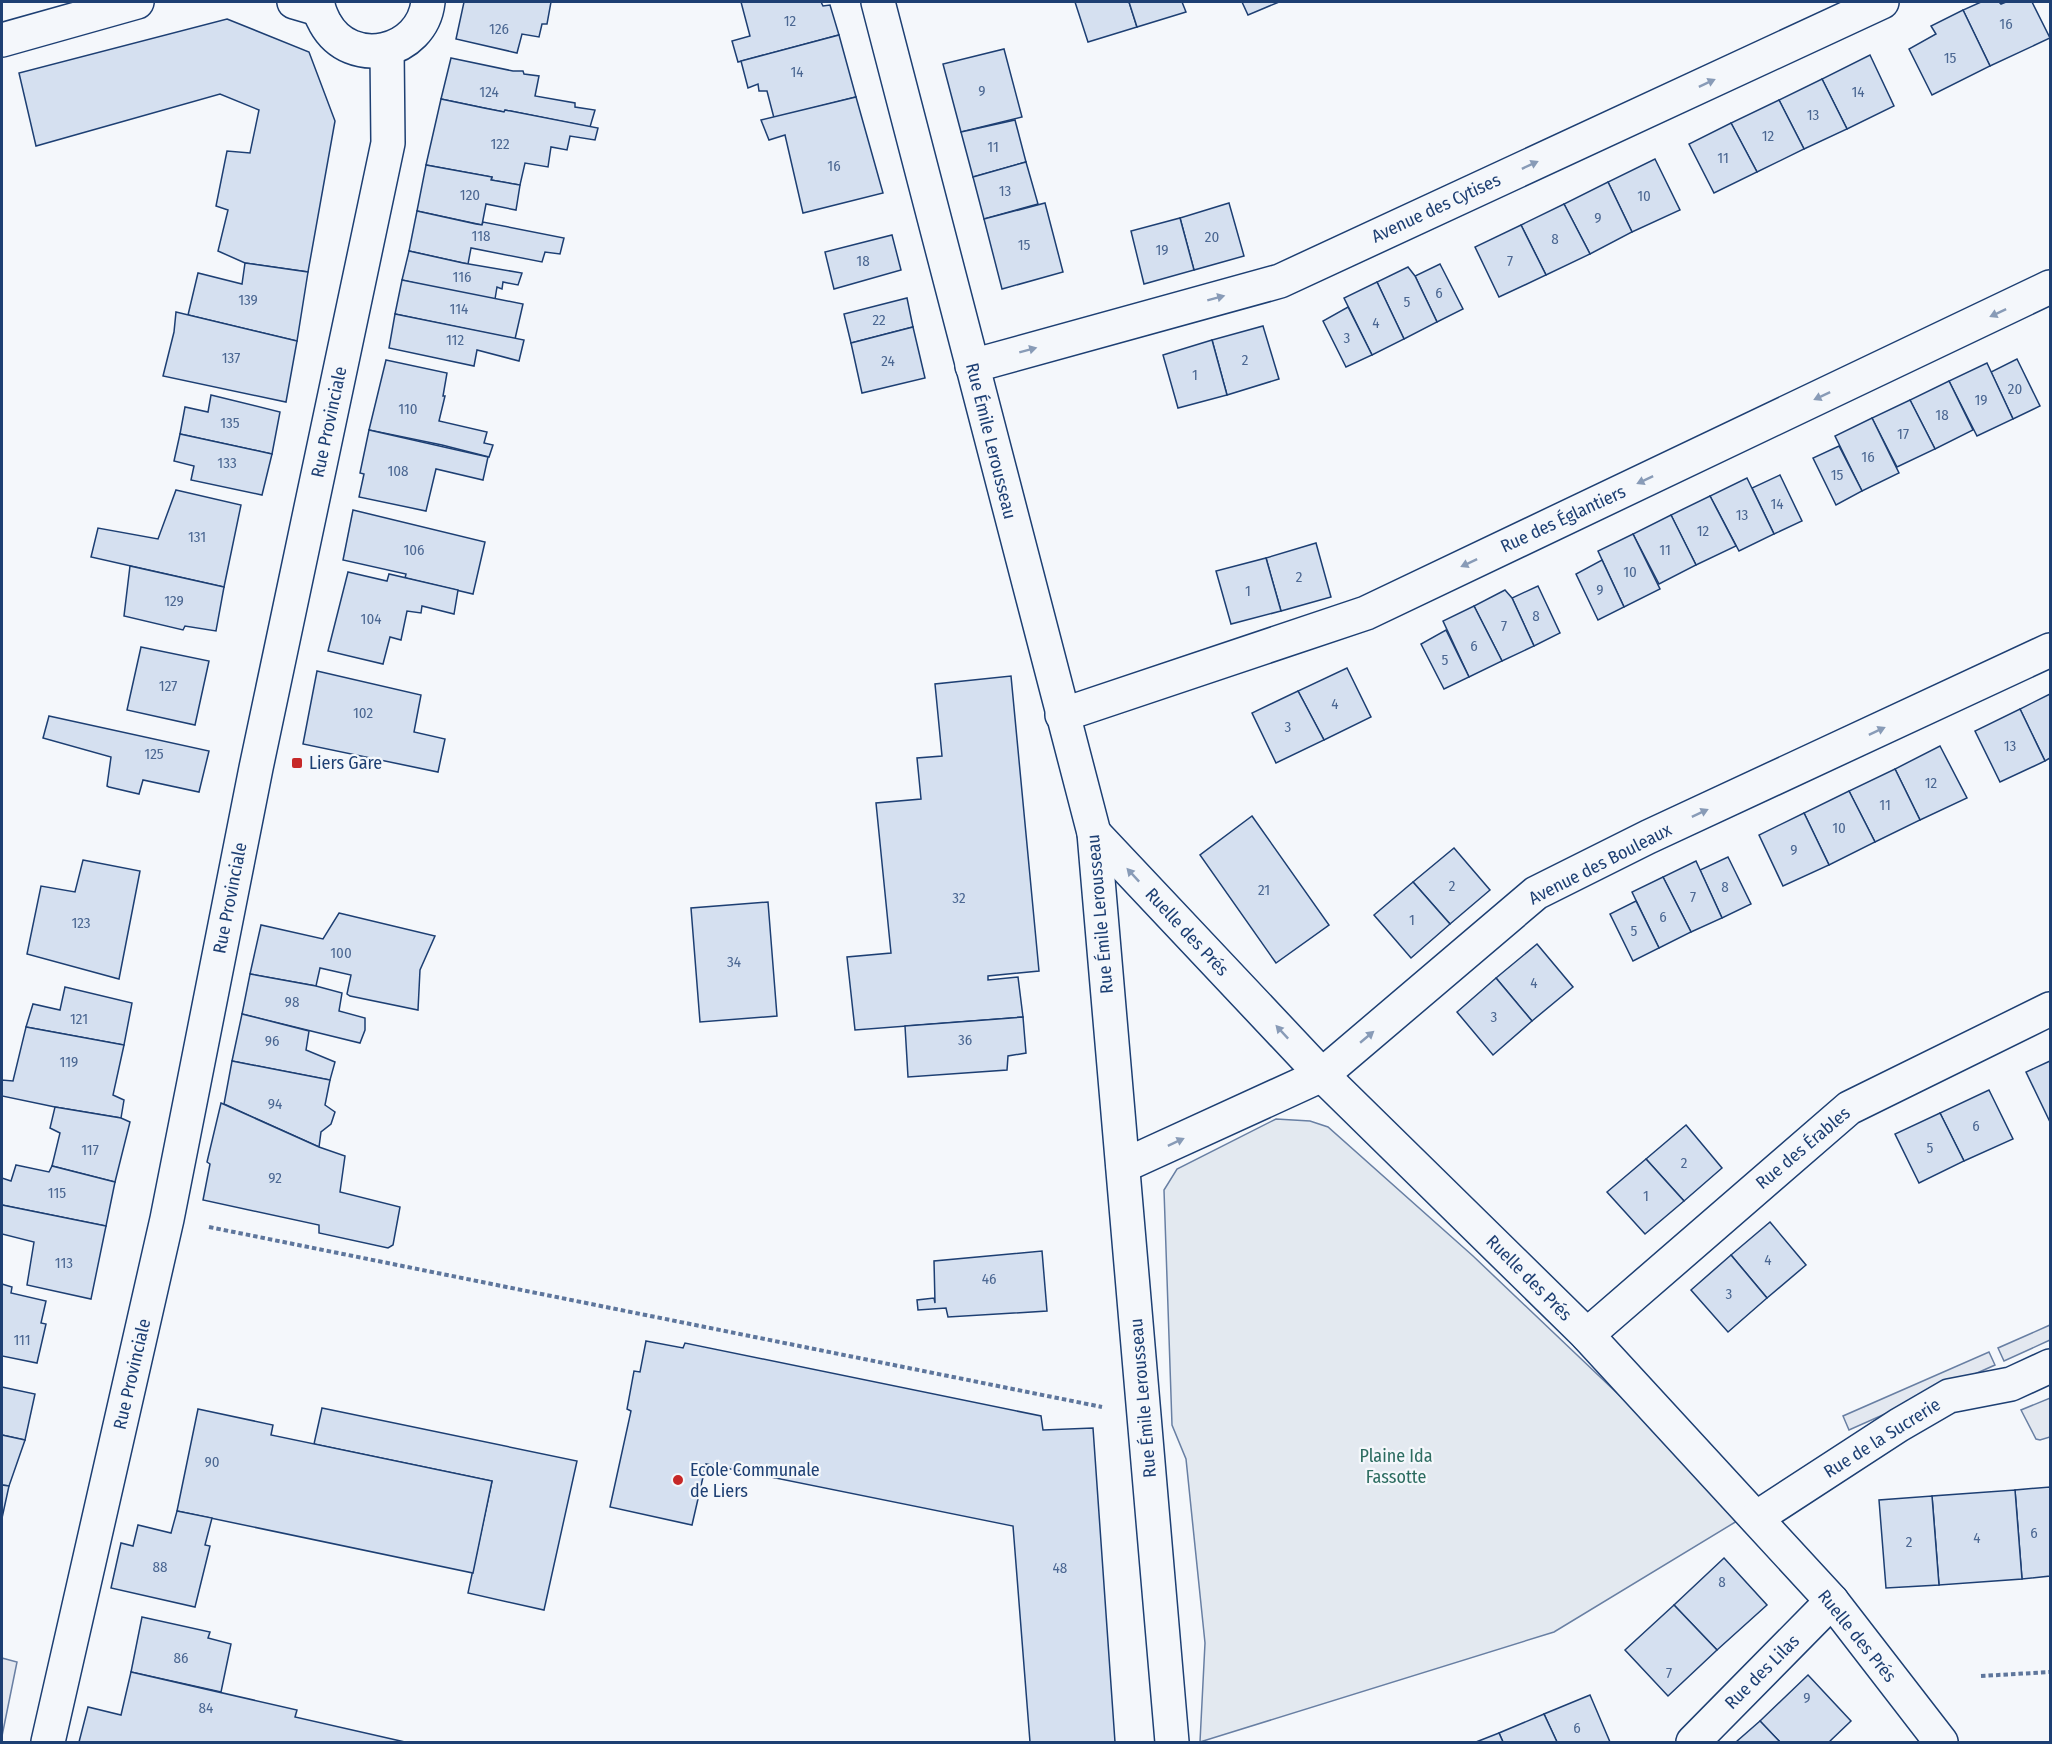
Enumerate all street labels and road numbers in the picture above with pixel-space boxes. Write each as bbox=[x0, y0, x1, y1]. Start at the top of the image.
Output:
street label: Avenue des Cytises bbox=[1368, 168, 1504, 247]
street label: Rue Émile Lerousseau bbox=[961, 360, 1022, 521]
street label: Rue Provinciale bbox=[306, 364, 352, 480]
street label: Rue des Églantiers bbox=[1497, 479, 1629, 558]
street label: Avenue des Bouleaux bbox=[1525, 819, 1675, 909]
street label: Rue Émile Lerousseau bbox=[1081, 833, 1118, 995]
street label: Rue Provinciale bbox=[208, 840, 252, 956]
street label: Ruelle des Prés bbox=[1141, 883, 1234, 981]
street label: Rue des Érables bbox=[1751, 1101, 1855, 1194]
street label: Ruelle des Prés bbox=[1481, 1230, 1577, 1326]
street label: Rue Provinciale bbox=[109, 1316, 155, 1432]
street label: Rue Émile Lerousseau bbox=[1124, 1317, 1161, 1479]
street label: Rue de la Sucrerie bbox=[1820, 1393, 1944, 1483]
street label: Ruelle des Prés bbox=[1813, 1585, 1901, 1687]
street label: Rue des Lilas bbox=[1720, 1630, 1804, 1714]

